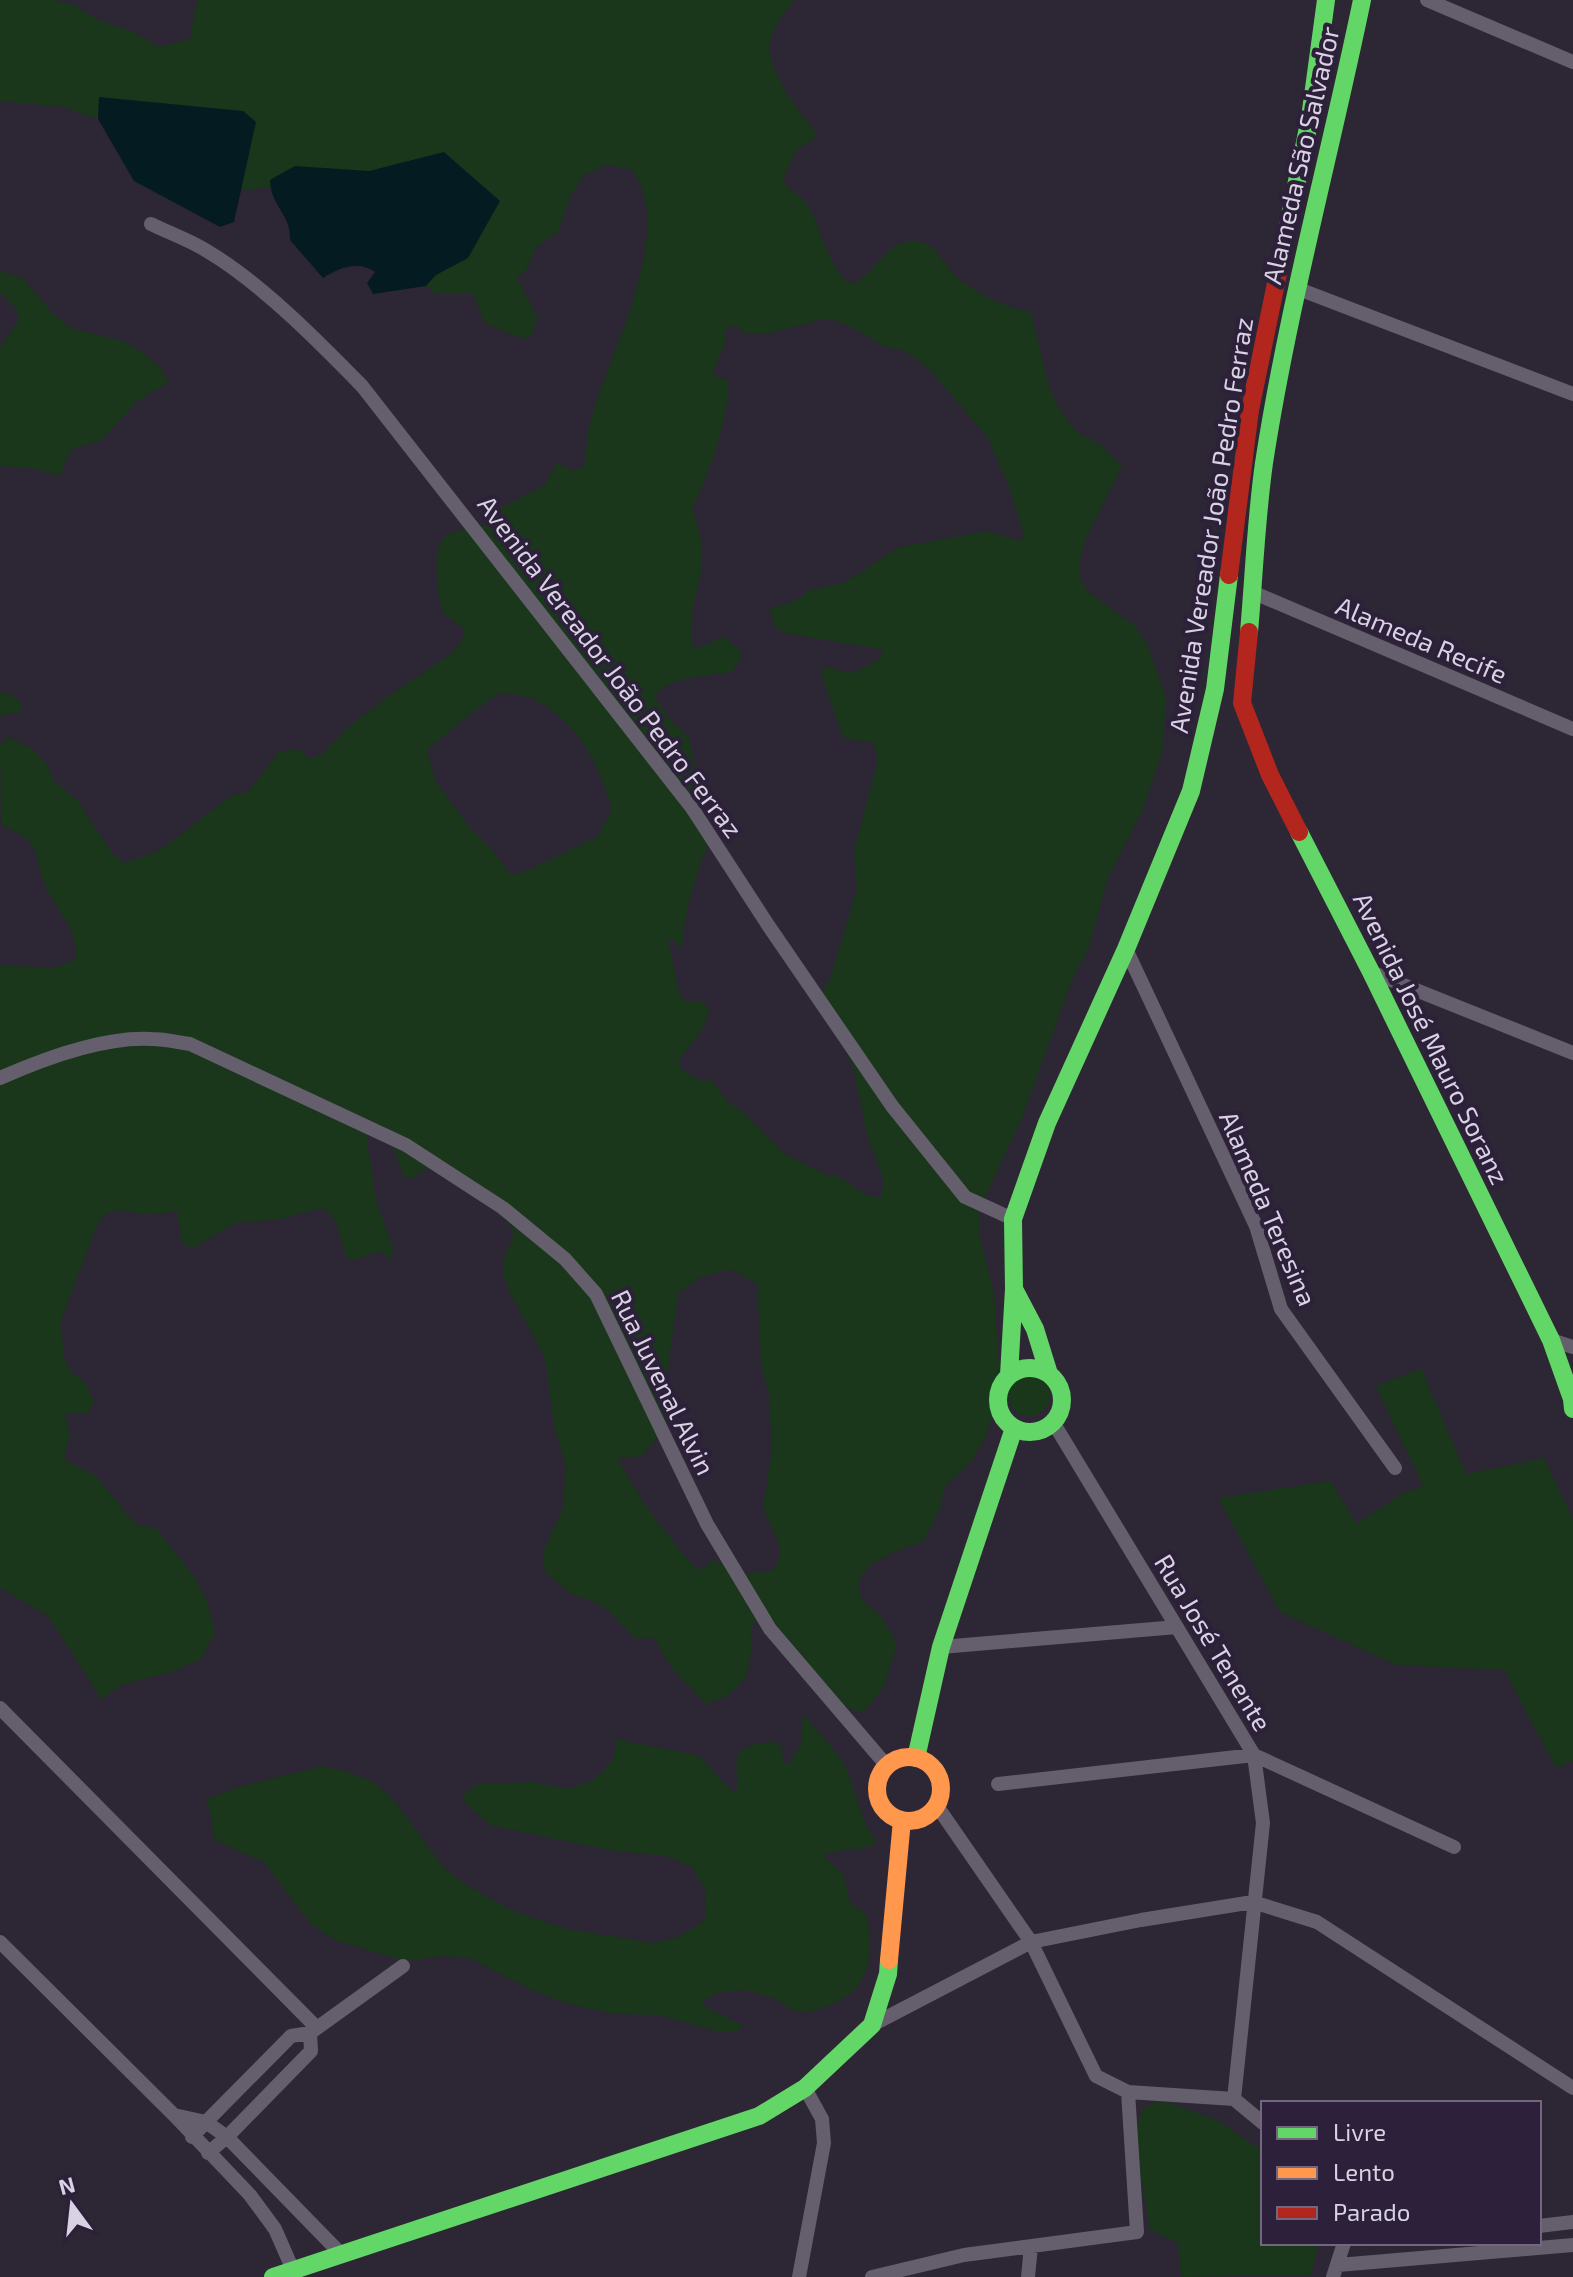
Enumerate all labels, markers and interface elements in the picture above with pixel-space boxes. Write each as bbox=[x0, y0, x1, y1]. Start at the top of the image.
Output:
street label: Alameda São Salvador bbox=[1255, 23, 1345, 287]
street label: Avenida Vereador João Pedro Ferraz bbox=[1162, 315, 1258, 735]
street label: Avenida Vereador João Pedro Ferraz bbox=[472, 489, 750, 843]
street label: Alameda Recife bbox=[1332, 589, 1512, 689]
street label: Avenida José Mauro Soranz bbox=[1348, 887, 1516, 1189]
street label: Alameda Teresina bbox=[1214, 1106, 1324, 1310]
street label: Rua Juvenal Alvin bbox=[606, 1284, 722, 1480]
street label: Rua José Tenente bbox=[1149, 1548, 1279, 1736]
legend bbox=[1261, 2101, 1541, 2245]
text: Livre bbox=[1333, 2117, 1386, 2146]
text: Lento bbox=[1333, 2157, 1395, 2186]
north arrow bbox=[32, 2165, 112, 2245]
text: N bbox=[56, 2170, 78, 2199]
text: Parado bbox=[1333, 2197, 1410, 2226]

